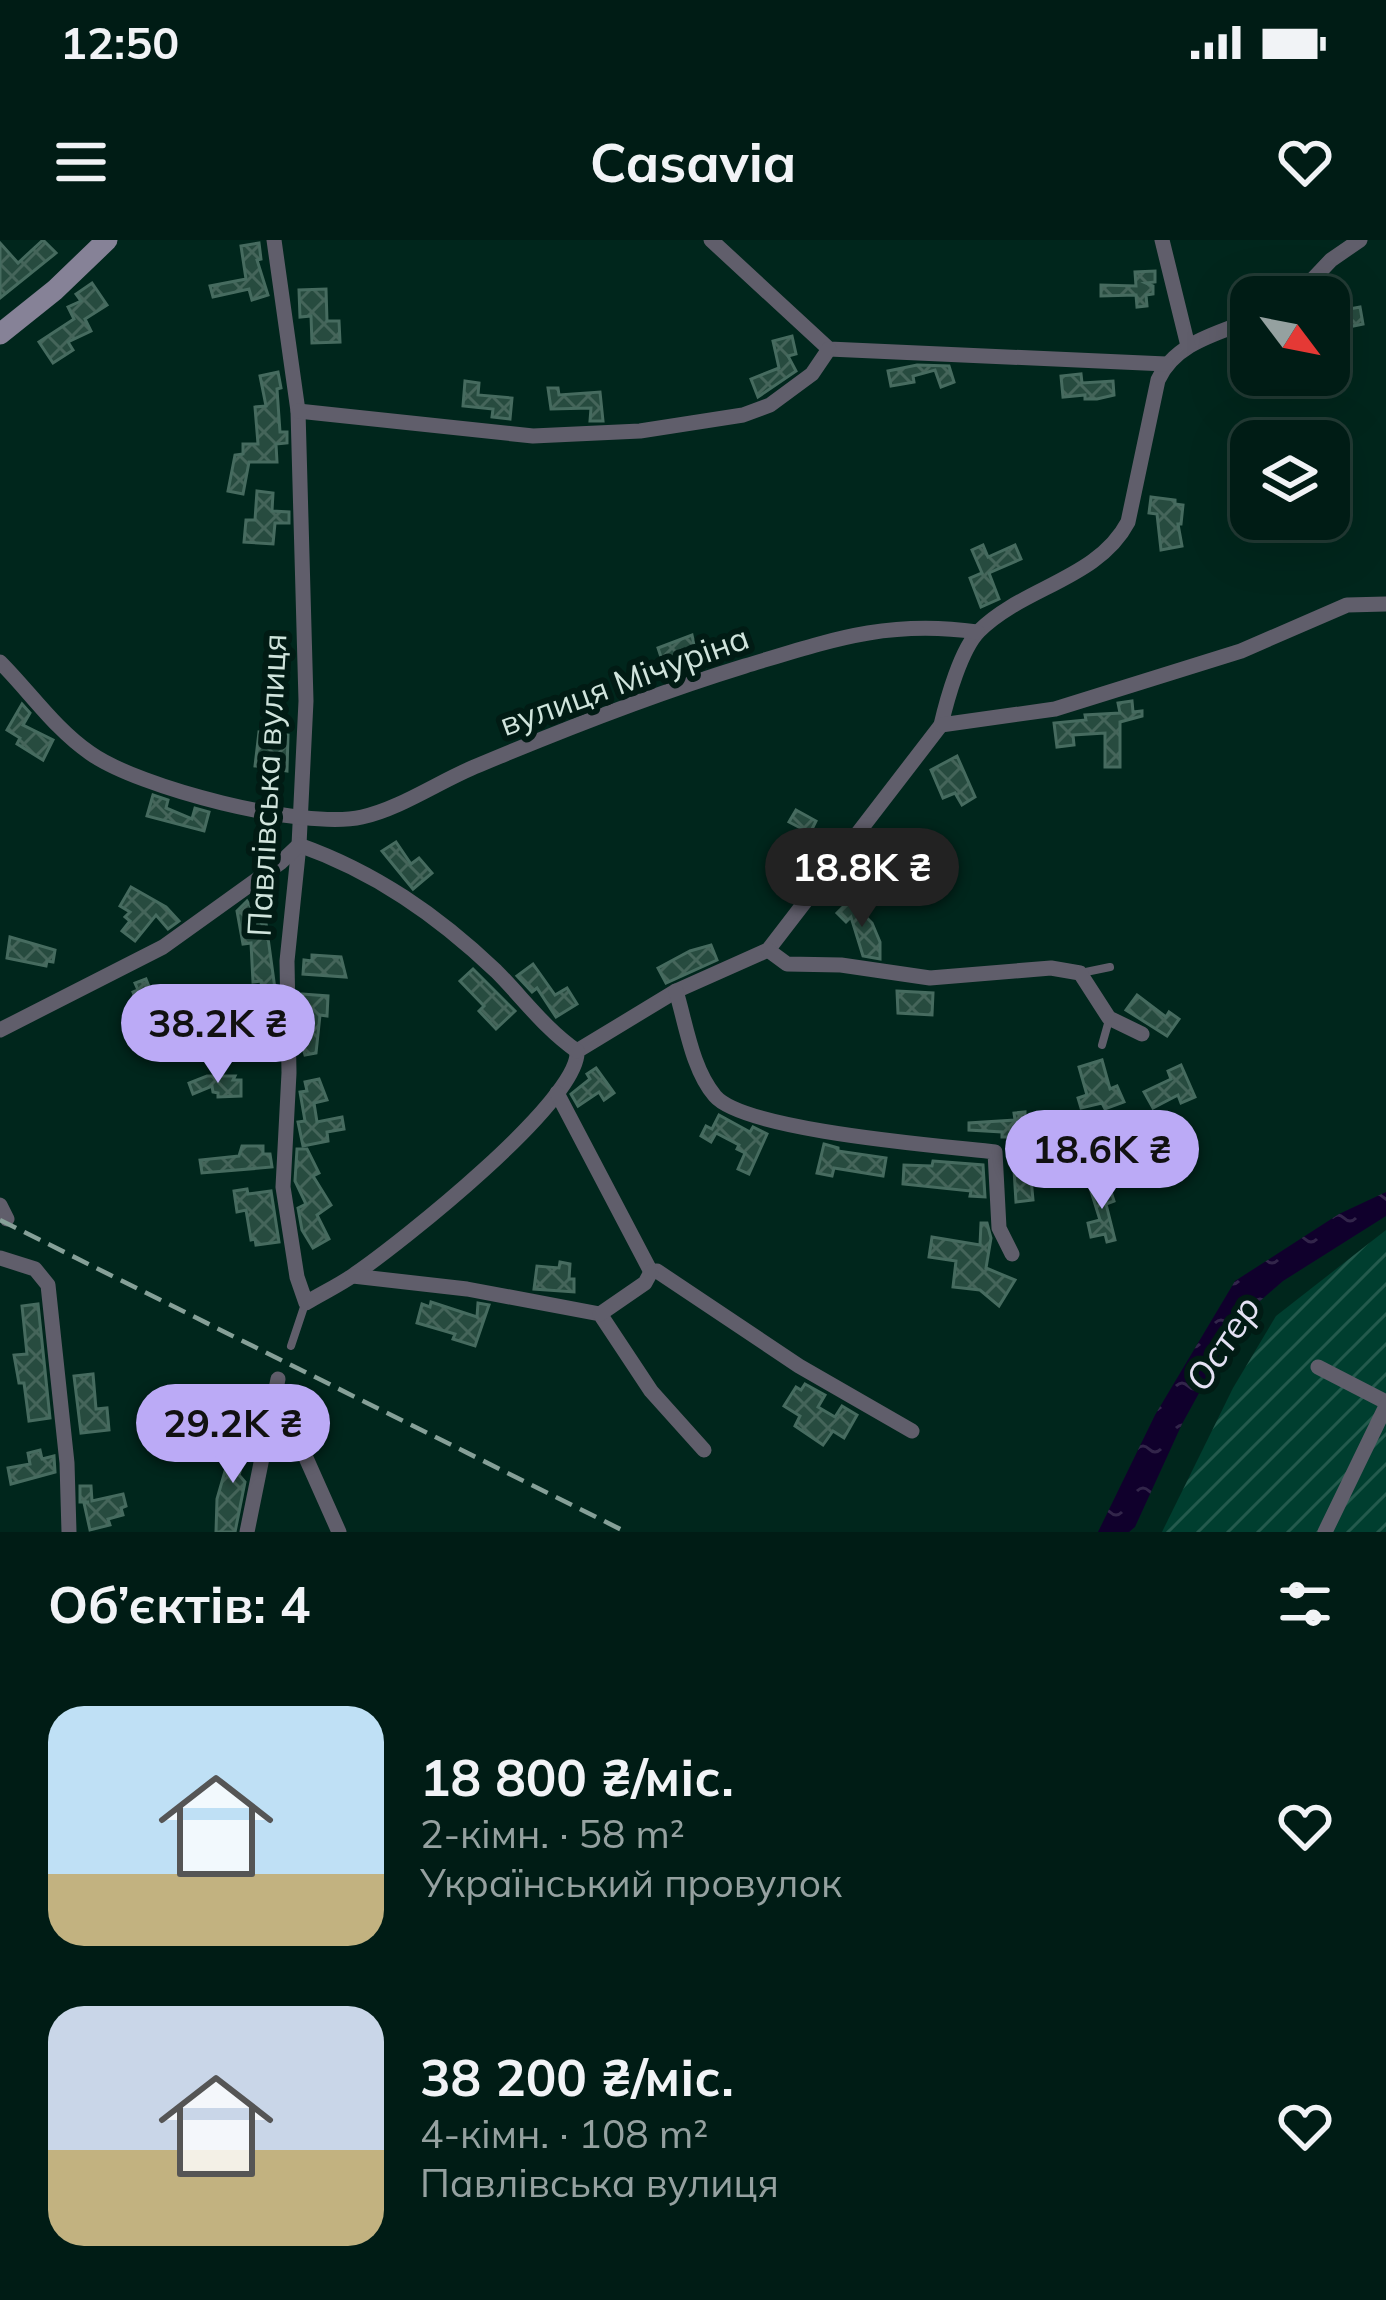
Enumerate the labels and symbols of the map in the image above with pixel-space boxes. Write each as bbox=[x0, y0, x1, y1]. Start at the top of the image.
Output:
north arrow bbox=[1230, 276, 1350, 396]
street label: вулиця Мічуріна bbox=[494, 616, 754, 744]
street label: Павлівська вулиця bbox=[238, 632, 294, 938]
pin: 18.8K ₴ bbox=[751, 828, 973, 930]
pin: 38.2K ₴ bbox=[107, 984, 329, 1086]
pin: 18.6K ₴ bbox=[991, 1110, 1213, 1212]
water label: Остер bbox=[1175, 1287, 1269, 1399]
pin: 29.2K ₴ bbox=[122, 1384, 344, 1486]

